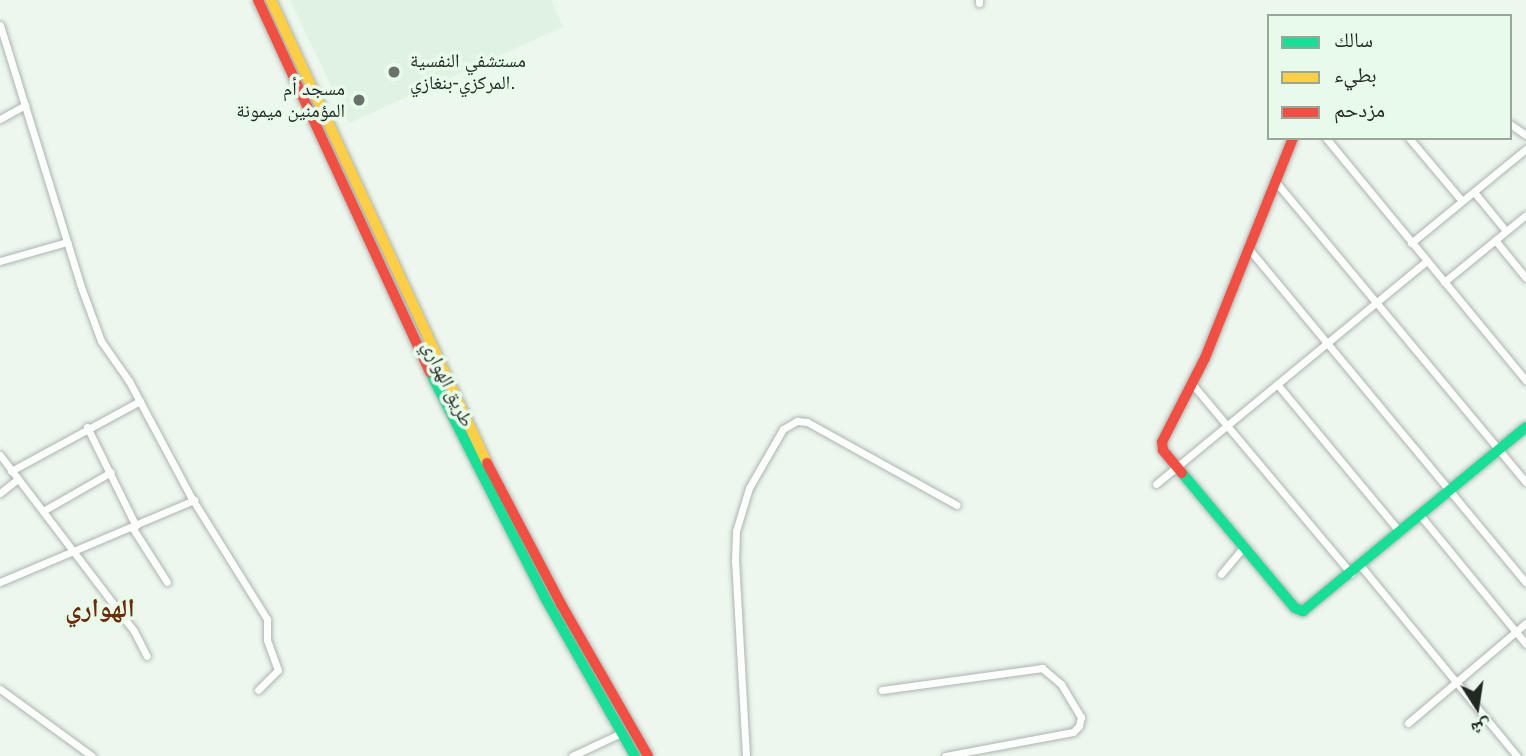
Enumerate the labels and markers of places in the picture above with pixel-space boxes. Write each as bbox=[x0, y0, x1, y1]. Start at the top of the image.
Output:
place label: مستشفي النفسية المركزي-بنغازي. bbox=[410, 50, 526, 94]
marker: مستشفي النفسية المركزي-بنغازي. bbox=[384, 62, 404, 82]
place label: مسجد أم المؤمنين ميمونة bbox=[236, 78, 345, 122]
marker: مسجد أم المؤمنين ميمونة bbox=[351, 92, 367, 108]

